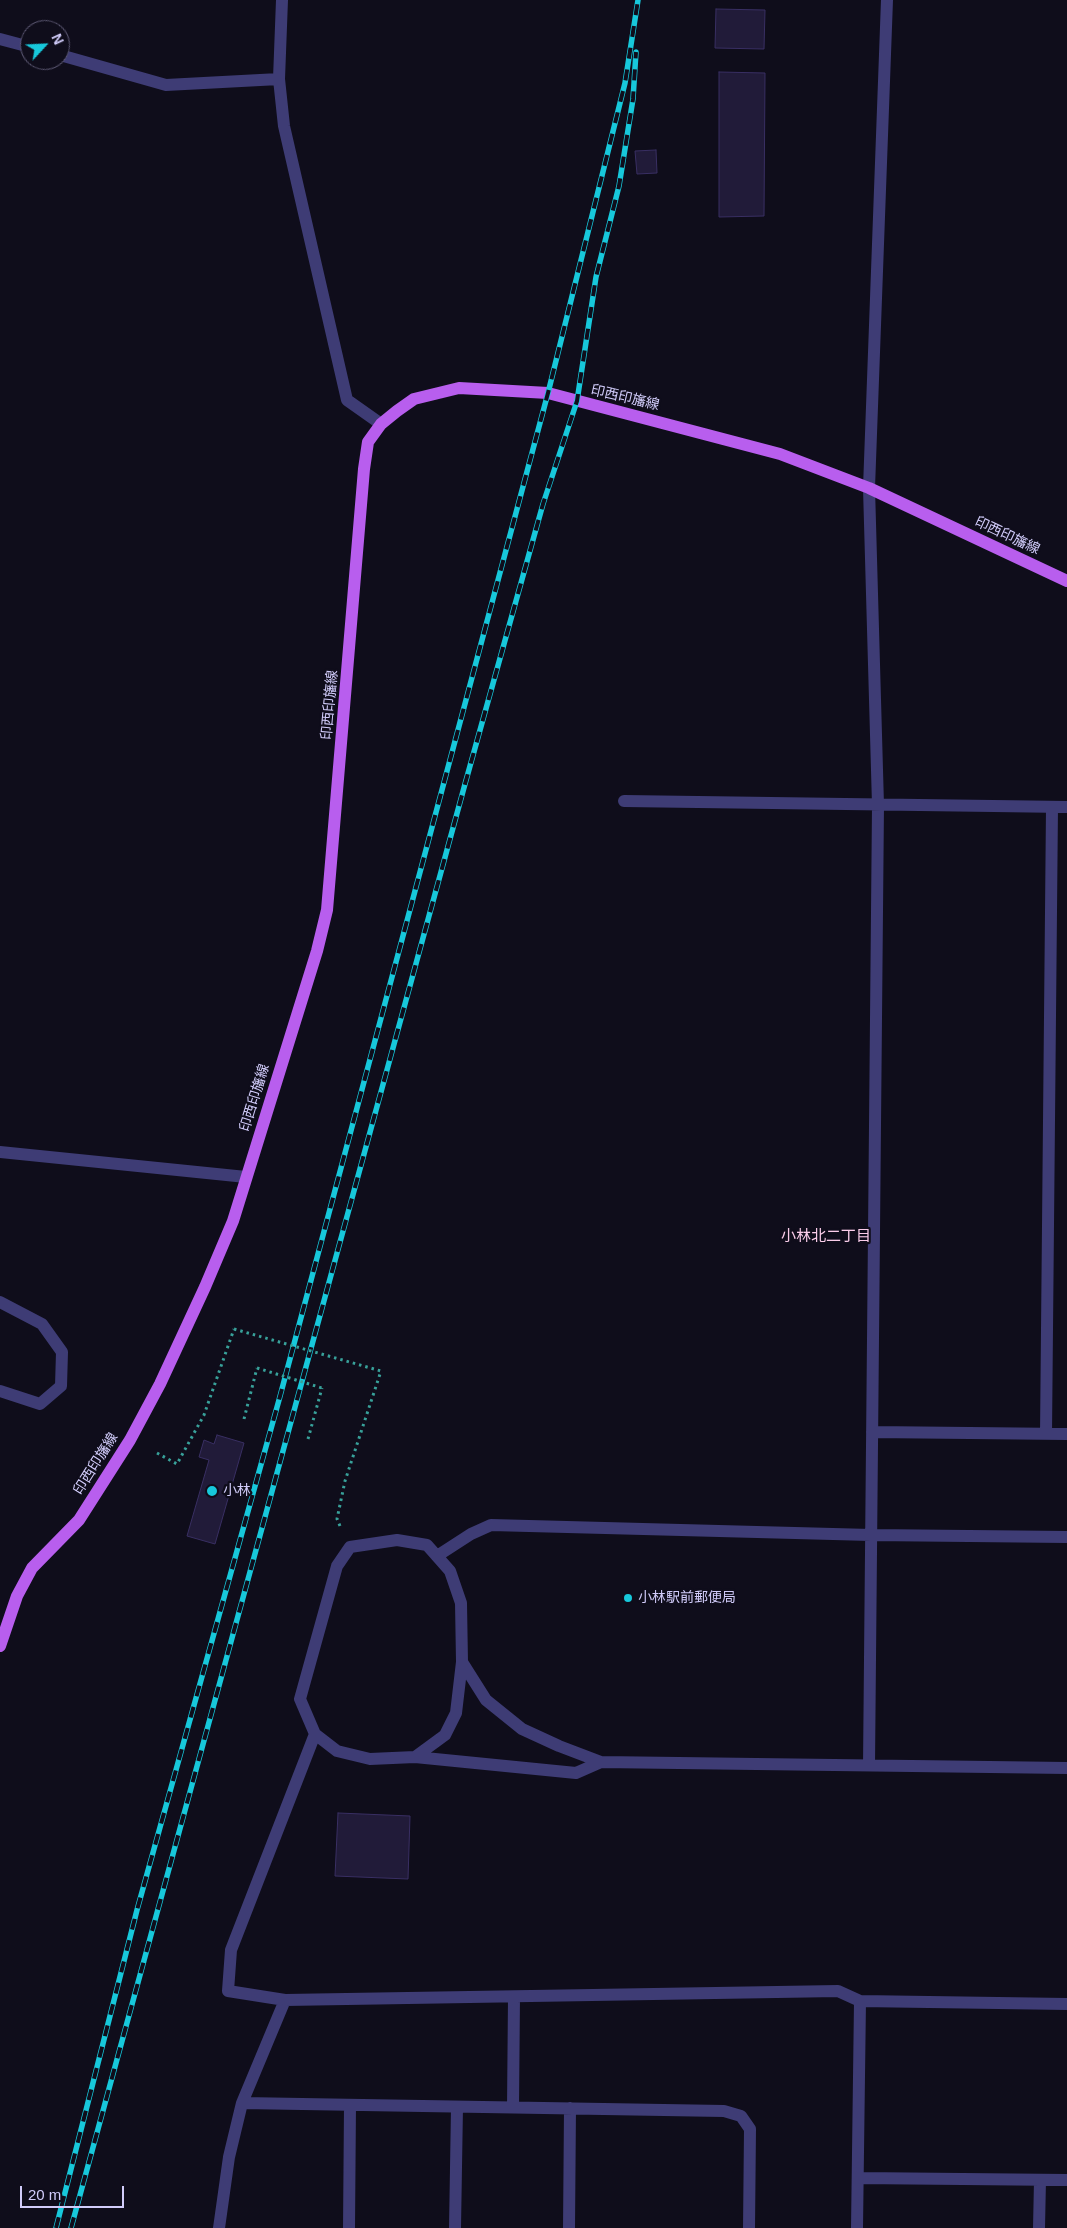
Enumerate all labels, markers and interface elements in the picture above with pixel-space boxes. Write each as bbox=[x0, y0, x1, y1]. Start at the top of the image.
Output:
north arrow bbox=[20, 20, 70, 70]
text: N bbox=[48, 31, 67, 47]
street label: 印西印旛線 bbox=[589, 382, 661, 414]
street label: 印西印旛線 bbox=[972, 514, 1042, 558]
street label: 印西印旛線 bbox=[319, 669, 341, 741]
street label: 印西印旛線 bbox=[237, 1062, 273, 1134]
district label: 小林北二丁目 bbox=[781, 1228, 871, 1246]
street label: 印西印旛線 bbox=[70, 1430, 122, 1498]
place label: 小林 bbox=[223, 1483, 251, 1499]
marker: 小林 bbox=[205, 1484, 219, 1498]
place label: 小林駅前郵便局 bbox=[638, 1590, 736, 1606]
marker: 小林駅前郵便局 bbox=[622, 1592, 634, 1604]
scale bar bbox=[22, 2176, 126, 2208]
text: 20 m bbox=[28, 2186, 61, 2203]

